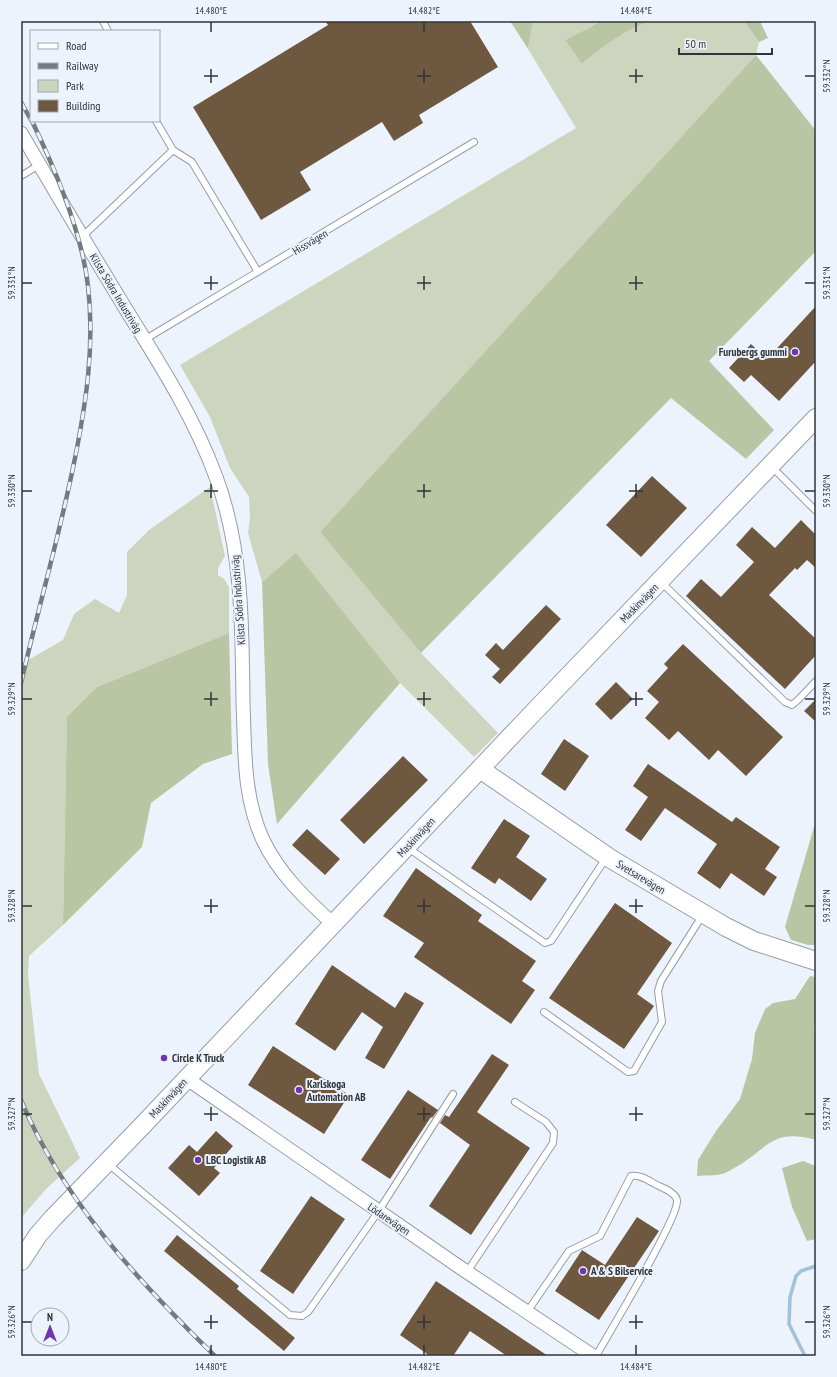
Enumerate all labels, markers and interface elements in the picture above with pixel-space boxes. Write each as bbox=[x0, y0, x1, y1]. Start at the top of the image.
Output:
text: 14.480°E bbox=[195, 4, 227, 17]
text: 14.482°E bbox=[408, 4, 440, 17]
text: 14.484°E bbox=[620, 4, 652, 17]
legend bbox=[30, 30, 160, 122]
scale bar bbox=[679, 30, 772, 56]
text: 50 m bbox=[685, 36, 706, 51]
text: Road bbox=[66, 38, 86, 53]
text: Railway bbox=[66, 58, 99, 73]
text: 59.332°N bbox=[820, 59, 833, 93]
text: Park bbox=[66, 78, 84, 93]
text: Building bbox=[66, 98, 101, 113]
street label: Hissvägen bbox=[290, 226, 330, 258]
street label: Kilsta Södra Industriväg bbox=[87, 251, 145, 336]
text: 59.331°N bbox=[5, 266, 18, 300]
text: 59.331°N bbox=[820, 266, 833, 300]
place label: Furubergs gummi bbox=[719, 345, 788, 359]
marker: Furubergs gummi bbox=[790, 347, 800, 357]
text: 59.330°N bbox=[5, 474, 18, 508]
text: 59.330°N bbox=[820, 474, 833, 508]
street label: Kilsta Södra Industriväg bbox=[228, 554, 248, 646]
street label: Maskinvägen bbox=[617, 580, 661, 626]
text: 59.329°N bbox=[5, 682, 18, 716]
text: 59.329°N bbox=[820, 682, 833, 716]
street label: Maskinvägen bbox=[394, 814, 438, 860]
street label: Svetsarevägen bbox=[614, 857, 668, 897]
text: 59.328°N bbox=[5, 889, 18, 923]
text: 59.328°N bbox=[820, 889, 833, 923]
place label: Circle K Truck bbox=[172, 1051, 225, 1065]
marker: Circle K Truck bbox=[159, 1053, 169, 1063]
street label: Maskinvägen bbox=[146, 1075, 190, 1121]
place label: Karlskoga Automation AB bbox=[306, 1077, 366, 1104]
marker: Karlskoga Automation AB bbox=[294, 1085, 304, 1095]
text: 59.327°N bbox=[5, 1097, 18, 1131]
text: 59.327°N bbox=[820, 1097, 833, 1131]
place label: LBC Logistik AB bbox=[206, 1153, 267, 1167]
marker: LBC Logistik AB bbox=[193, 1155, 203, 1165]
street label: Lödarevägen bbox=[365, 1200, 413, 1238]
place label: A & S Bilservice bbox=[590, 1264, 653, 1278]
marker: A & S Bilservice bbox=[578, 1266, 588, 1276]
text: 59.326°N bbox=[5, 1305, 18, 1339]
text: 59.326°N bbox=[820, 1305, 833, 1339]
north arrow bbox=[30, 1307, 70, 1347]
text: N bbox=[47, 1310, 53, 1324]
text: 14.480°E bbox=[195, 1360, 227, 1373]
text: 14.482°E bbox=[408, 1360, 440, 1373]
text: 14.484°E bbox=[620, 1360, 652, 1373]

